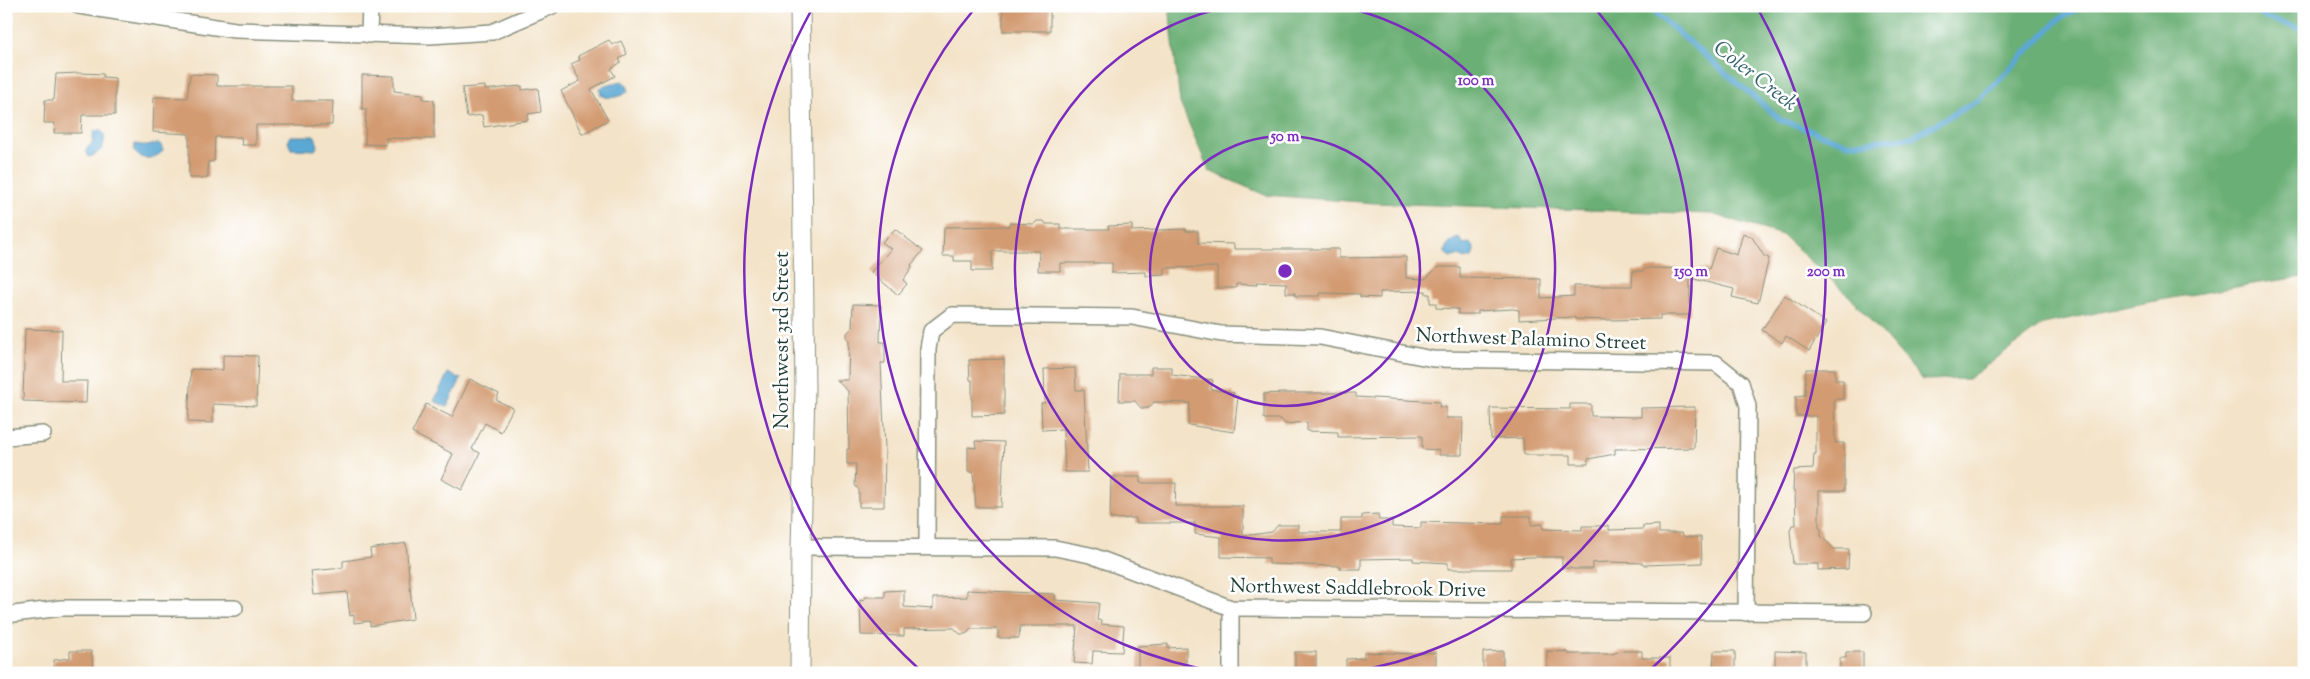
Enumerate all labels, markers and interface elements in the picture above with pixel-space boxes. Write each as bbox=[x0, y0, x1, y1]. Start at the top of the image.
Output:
water label: Coler Creek bbox=[1706, 34, 1803, 119]
text: 100 m bbox=[1458, 71, 1495, 92]
text: 50 m bbox=[1270, 127, 1300, 148]
street label: Northwest 3rd Street bbox=[769, 251, 798, 429]
centre of rings bbox=[1276, 262, 1294, 280]
text: 150 m bbox=[1674, 262, 1708, 283]
text: 200 m bbox=[1807, 262, 1846, 283]
street label: Northwest Palamino Street bbox=[1415, 322, 1647, 359]
street label: Northwest Saddlebrook Drive bbox=[1230, 573, 1486, 606]

